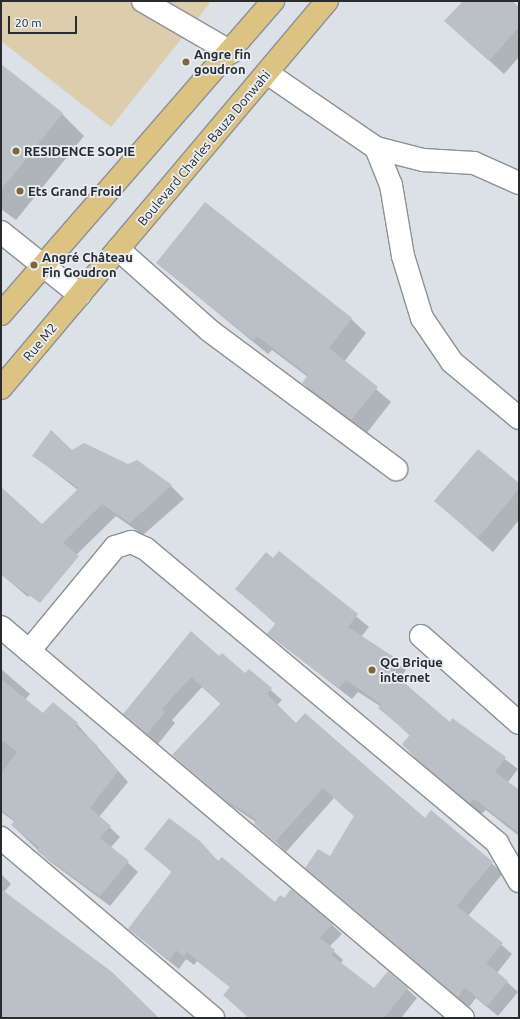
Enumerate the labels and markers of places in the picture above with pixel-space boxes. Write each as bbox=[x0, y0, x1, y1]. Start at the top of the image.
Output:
place label: Angre fin goudron bbox=[194, 47, 251, 78]
marker: Angre fin goudron bbox=[181, 57, 191, 67]
place label: RESIDENCE SOPIE bbox=[24, 143, 135, 159]
marker: RESIDENCE SOPIE bbox=[11, 146, 21, 156]
place label: Ets Grand Froid bbox=[28, 183, 122, 199]
marker: Ets Grand Froid bbox=[15, 186, 25, 196]
place label: Angré Château Fin Goudron bbox=[42, 250, 133, 281]
marker: Angré Château Fin Goudron bbox=[29, 260, 39, 270]
place label: QG Brique internet bbox=[380, 655, 443, 686]
marker: QG Brique internet bbox=[367, 665, 377, 675]

